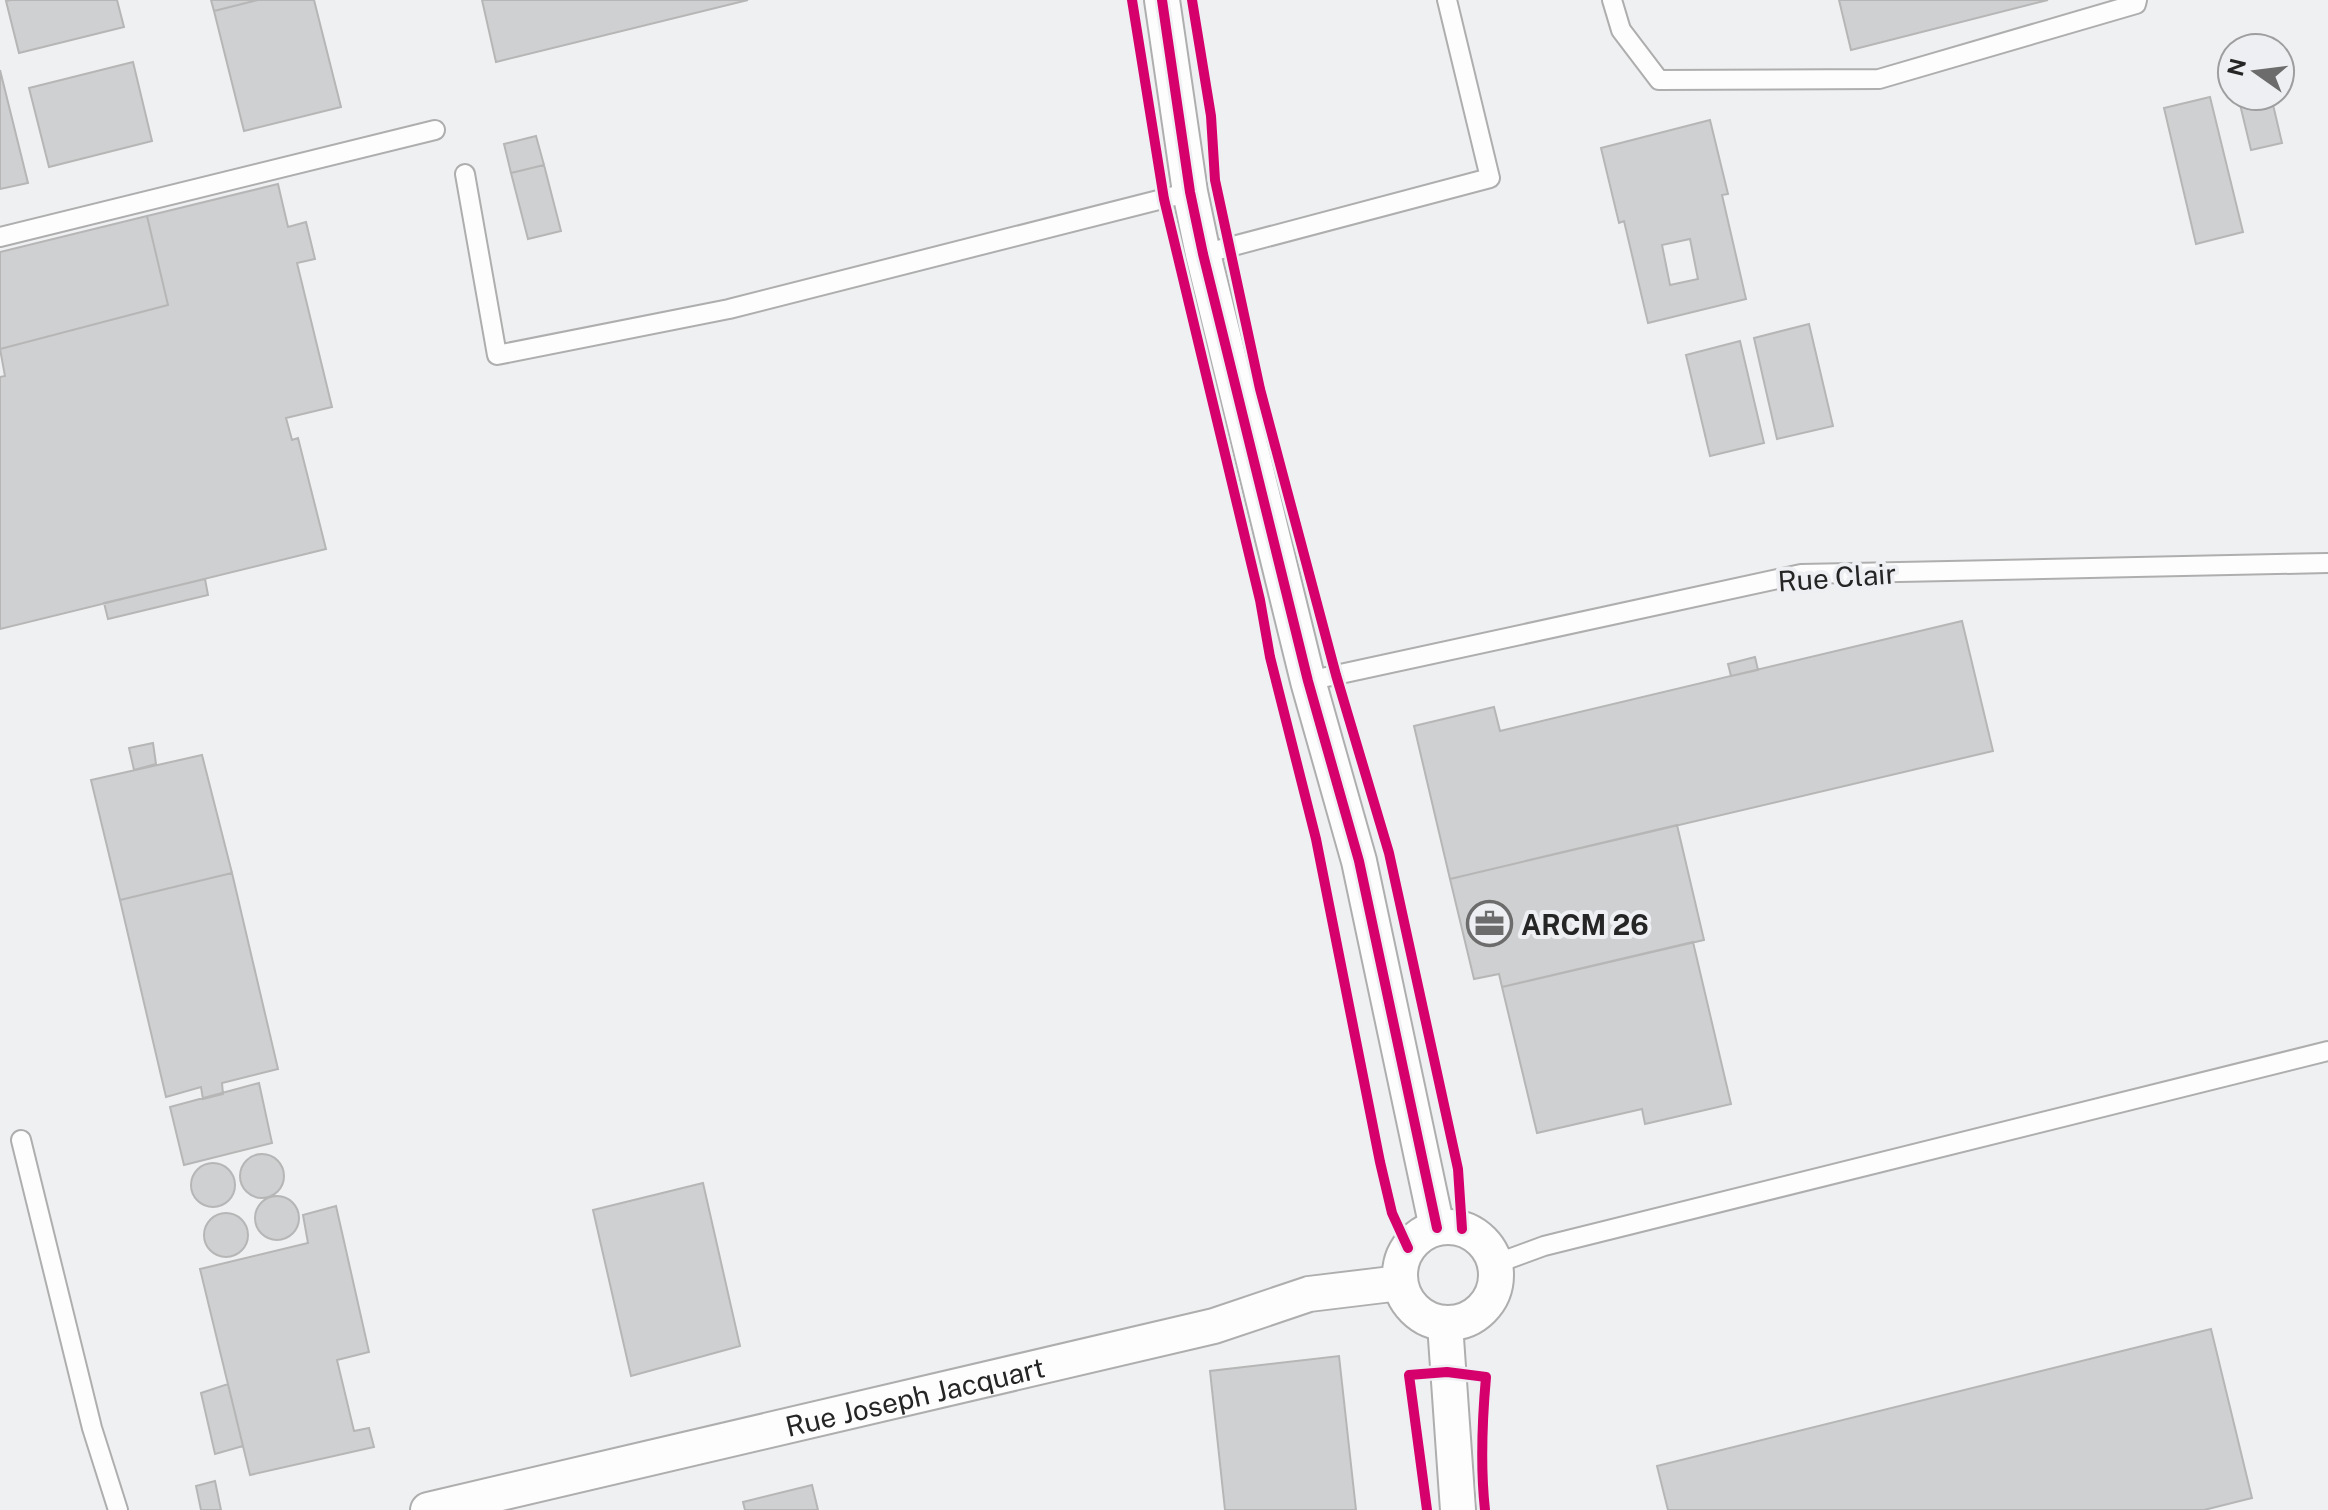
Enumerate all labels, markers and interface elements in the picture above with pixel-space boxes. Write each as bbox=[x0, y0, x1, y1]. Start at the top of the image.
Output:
north arrow bbox=[2216, 32, 2296, 112]
text: N bbox=[2222, 56, 2251, 79]
street label: Rue Clair bbox=[1777, 556, 1897, 598]
office icon: ARCM 26 bbox=[1466, 900, 1514, 948]
place label: ARCM 26 bbox=[1521, 908, 1649, 941]
street label: Rue Joseph Jacquart bbox=[782, 1350, 1048, 1442]

